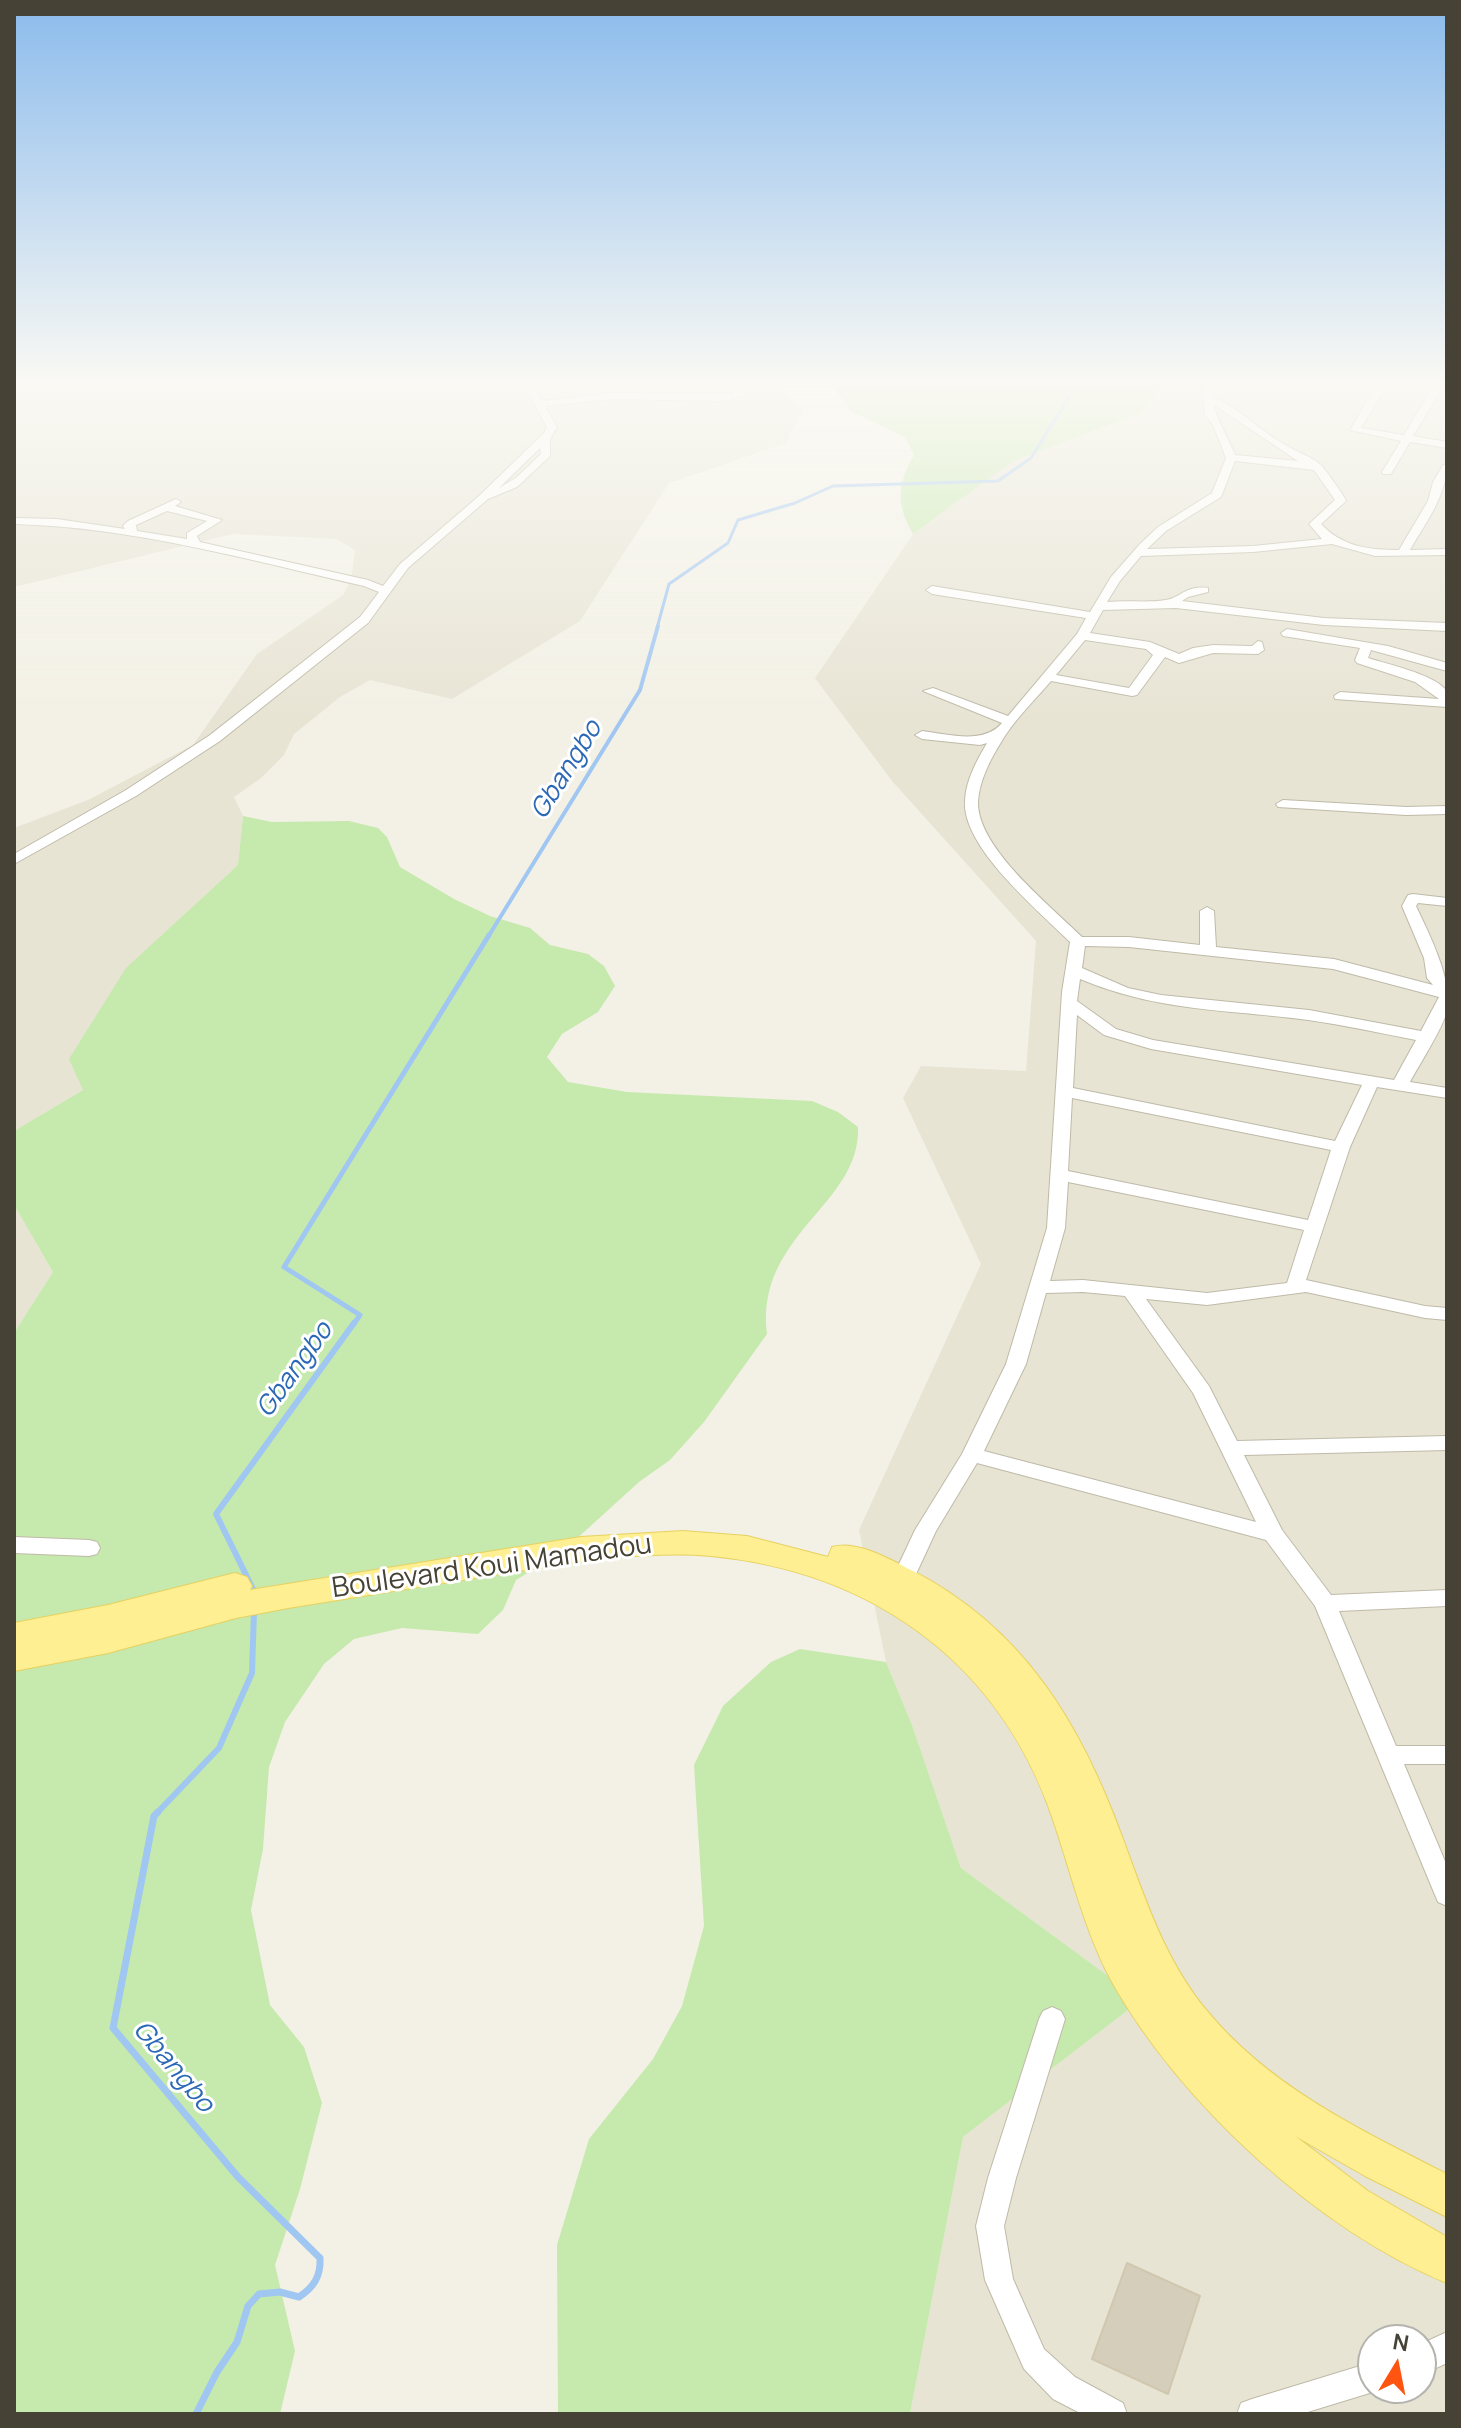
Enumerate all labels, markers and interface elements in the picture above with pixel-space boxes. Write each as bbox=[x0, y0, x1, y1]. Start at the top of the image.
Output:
water label: Gbangbo bbox=[525, 715, 609, 825]
water label: Gbangbo bbox=[250, 1316, 340, 1424]
street label: Boulevard Koui Mamadou bbox=[330, 1528, 654, 1606]
water label: Gbangbo bbox=[126, 2015, 220, 2119]
north arrow bbox=[1357, 2324, 1437, 2404]
text: N bbox=[1390, 2326, 1411, 2358]

